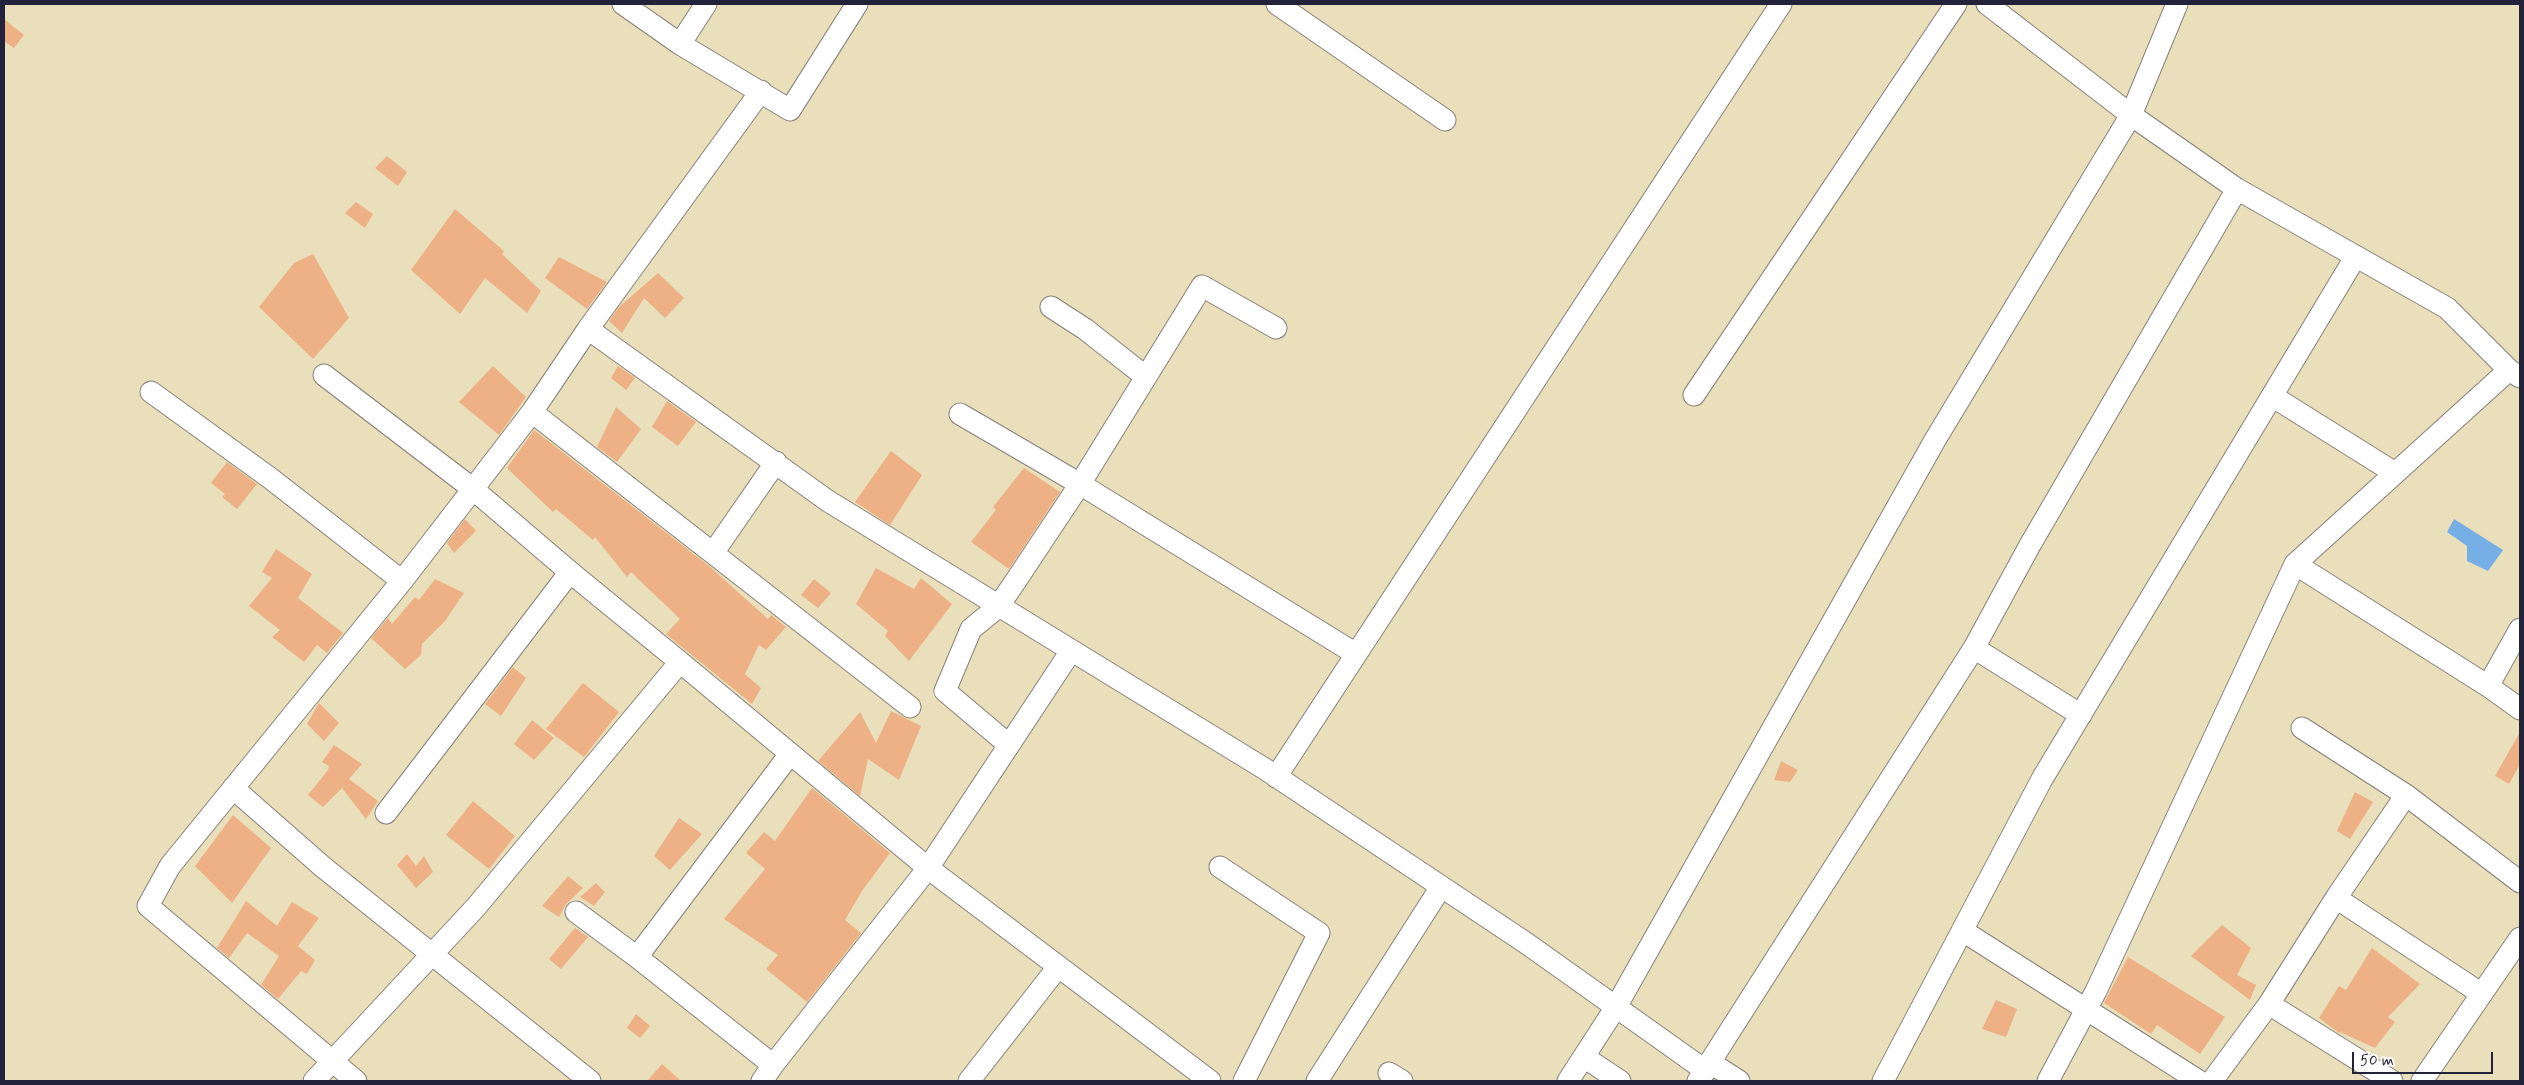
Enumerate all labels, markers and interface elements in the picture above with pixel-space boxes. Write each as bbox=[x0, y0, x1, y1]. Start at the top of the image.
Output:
scale bar bbox=[2354, 1042, 2495, 1074]
text: 50 m bbox=[2360, 1051, 2394, 1071]

